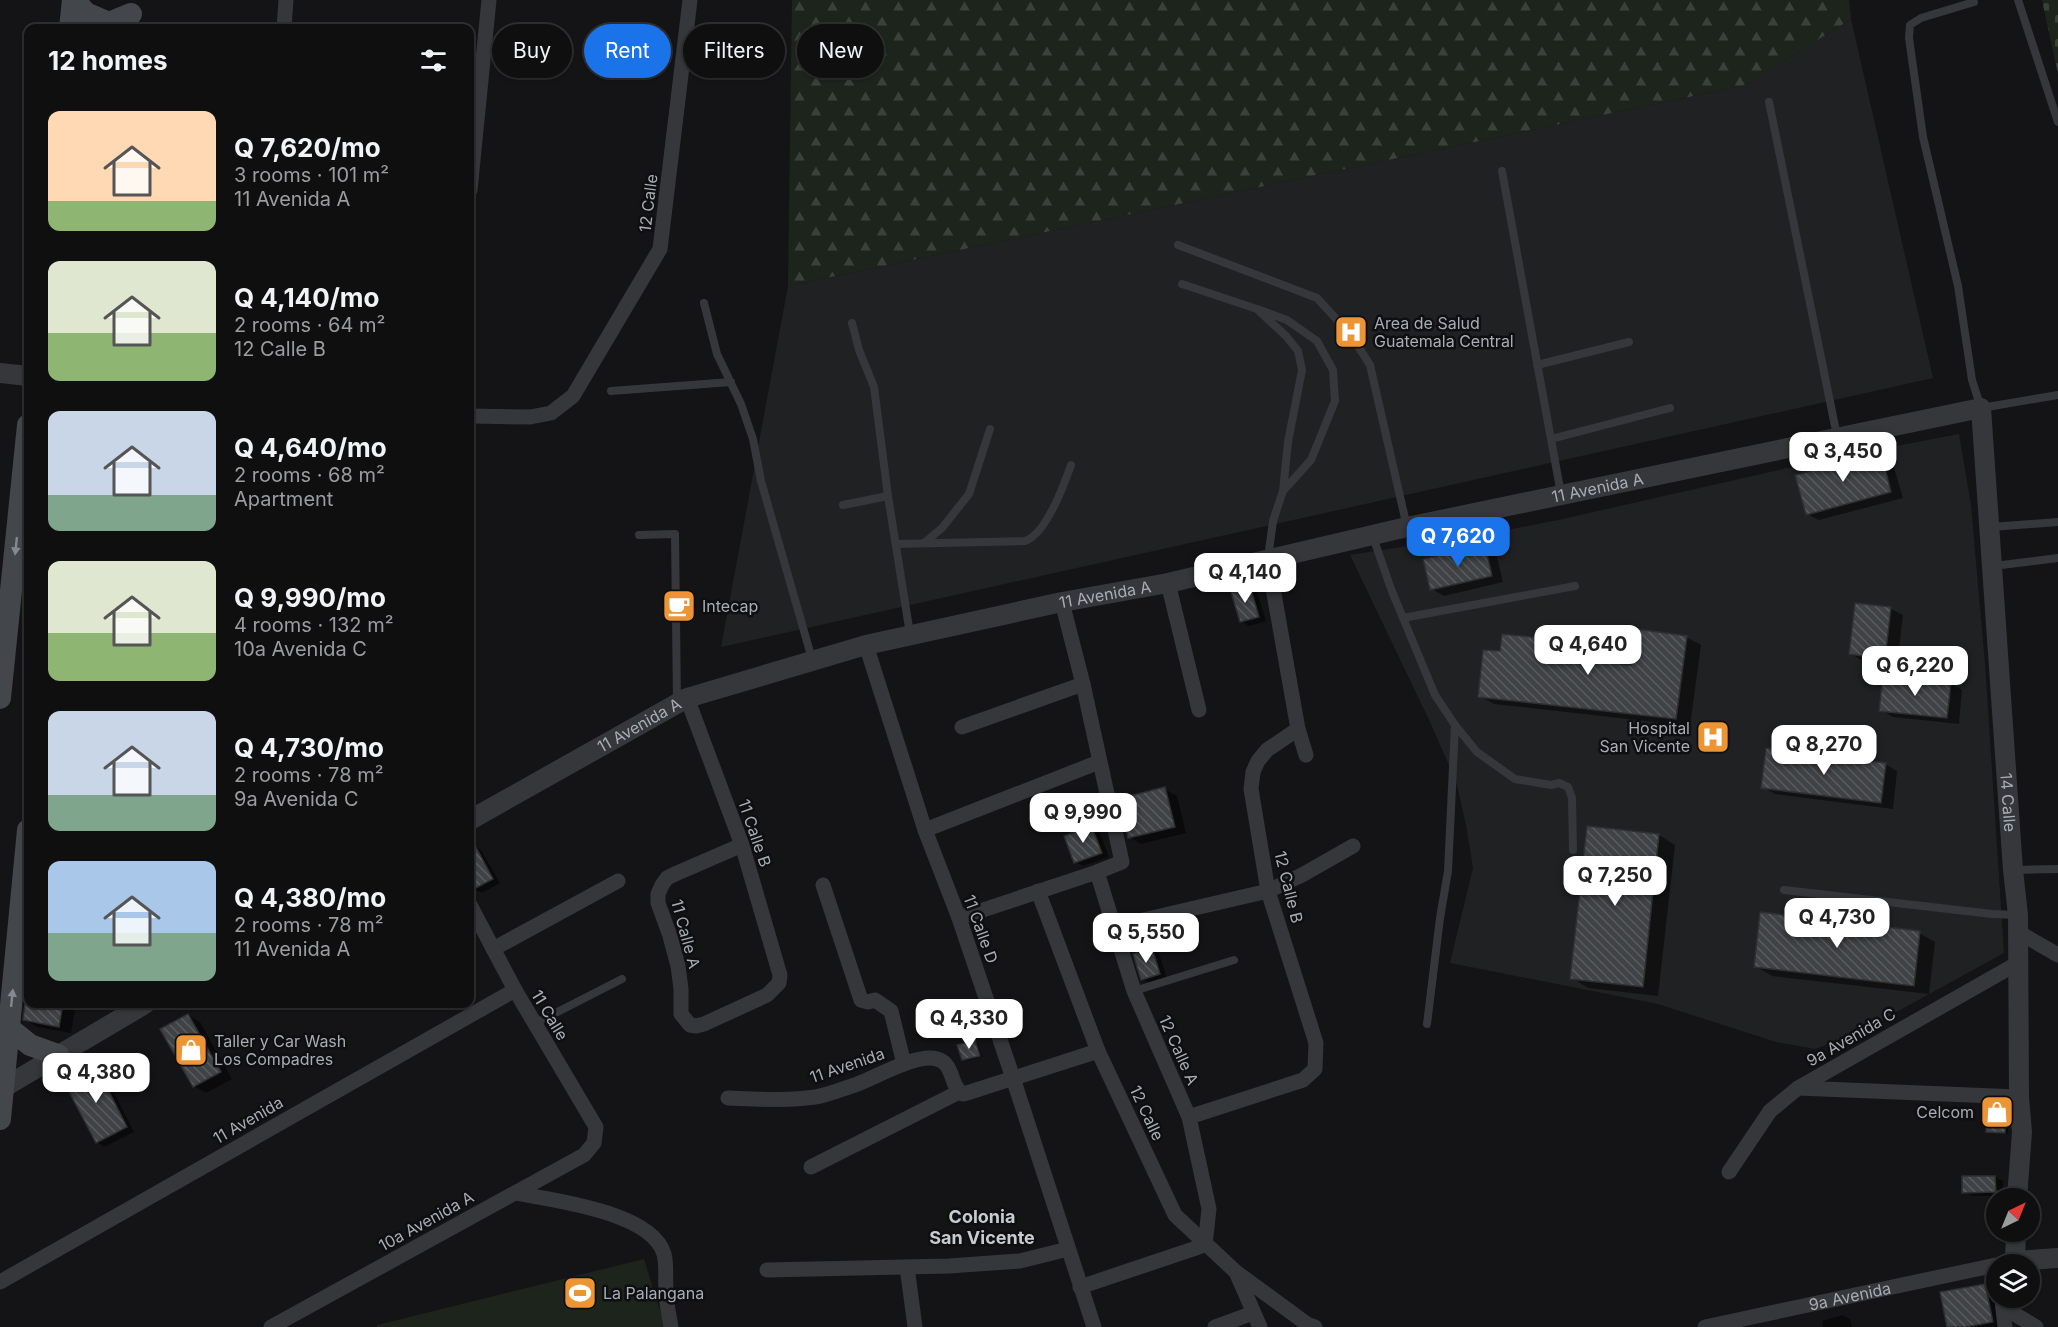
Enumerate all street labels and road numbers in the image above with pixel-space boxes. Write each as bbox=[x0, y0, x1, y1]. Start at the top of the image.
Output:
street label: 12 Calle bbox=[635, 173, 661, 233]
street label: 11 Avenida A bbox=[1550, 468, 1645, 507]
street label: 11 Avenida A bbox=[1057, 576, 1153, 612]
street label: 11 Avenida A bbox=[594, 693, 685, 756]
street label: 14 Calle bbox=[1996, 772, 2020, 833]
street label: 11 Calle B bbox=[734, 797, 776, 869]
street label: 12 Calle B bbox=[1270, 849, 1308, 925]
street label: 11 Calle D bbox=[959, 892, 1003, 966]
street label: 11 Calle A bbox=[667, 897, 705, 971]
street label: 11 Calle bbox=[527, 986, 573, 1044]
street label: 9a Avenida C bbox=[1803, 1003, 1899, 1071]
street label: 12 Calle A bbox=[1155, 1012, 1203, 1088]
street label: 11 Avenida bbox=[807, 1043, 887, 1087]
street label: 12 Calle bbox=[1126, 1082, 1168, 1144]
street label: 11 Avenida bbox=[209, 1092, 287, 1148]
street label: 10a Avenida A bbox=[375, 1187, 477, 1255]
street label: 9a Avenida bbox=[1807, 1278, 1893, 1315]

